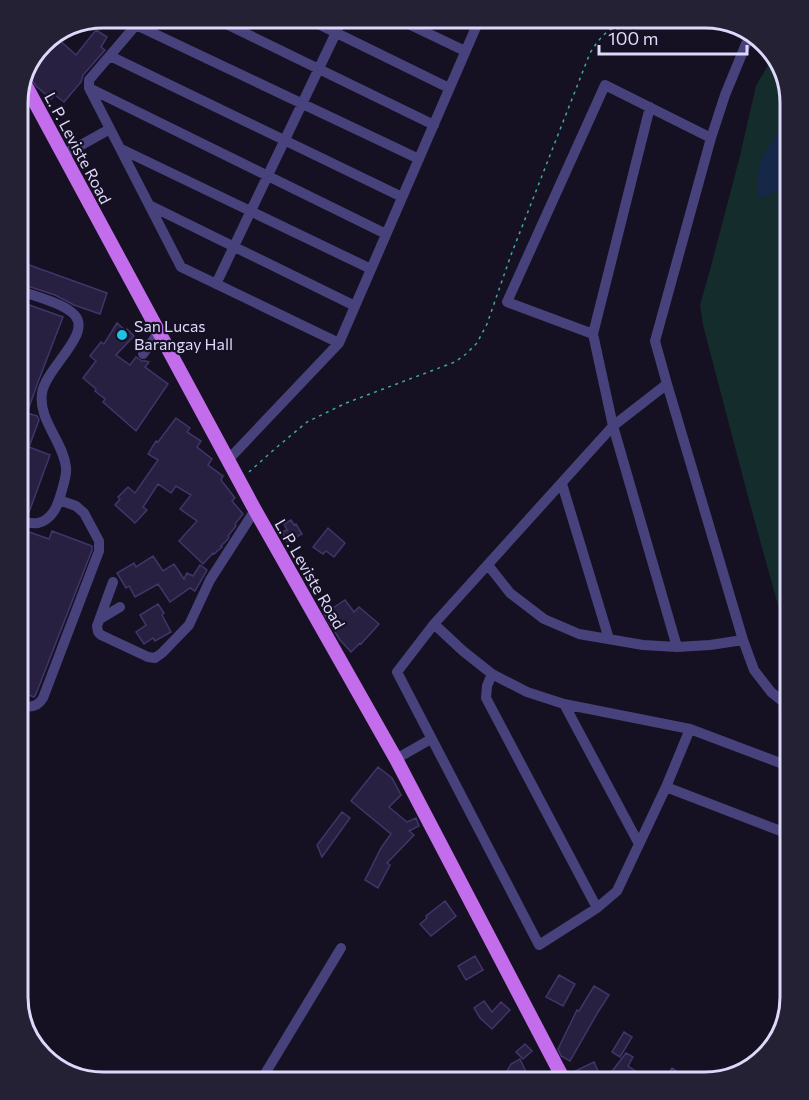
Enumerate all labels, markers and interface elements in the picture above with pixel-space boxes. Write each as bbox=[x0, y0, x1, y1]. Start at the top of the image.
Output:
scale bar bbox=[599, 18, 748, 56]
text: 100 m bbox=[608, 27, 658, 49]
street label: L. P. Leviste Road bbox=[41, 89, 116, 207]
place label: San Lucas Barangay Hall bbox=[134, 316, 233, 353]
marker: San Lucas Barangay Hall bbox=[115, 328, 129, 342]
street label: L. P. Leviste Road bbox=[271, 516, 350, 632]

